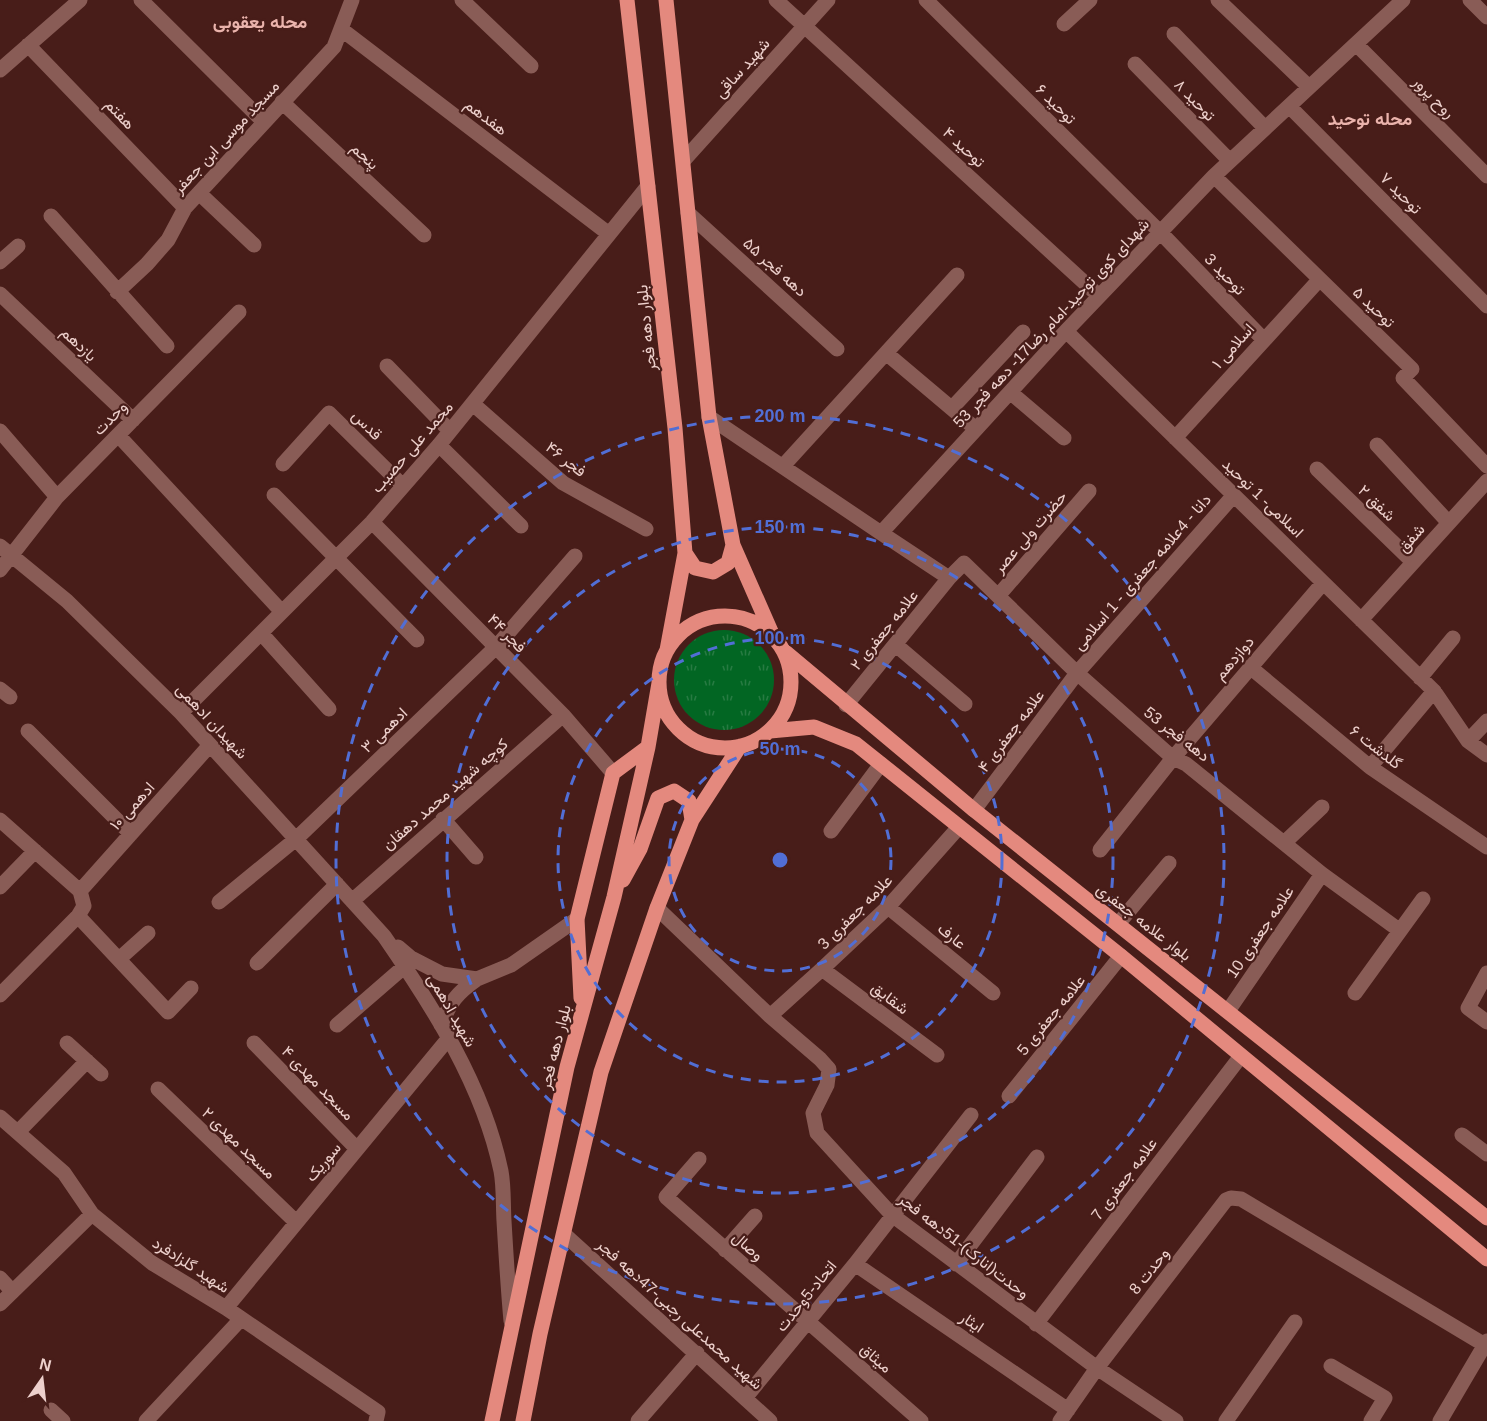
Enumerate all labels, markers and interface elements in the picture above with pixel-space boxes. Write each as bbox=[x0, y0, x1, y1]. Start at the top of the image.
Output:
district label: محله یعقوبی bbox=[213, 12, 307, 33]
street label: شهید ساقی bbox=[711, 35, 775, 102]
street label: روح پرور bbox=[1407, 72, 1458, 123]
street label: توحید ۸ bbox=[1170, 76, 1219, 126]
street label: مسجد موسی ابن جعفر bbox=[169, 77, 284, 199]
street label: توحید ۶ bbox=[1031, 81, 1080, 129]
street label: هفتم bbox=[100, 96, 138, 134]
street label: هفدهم bbox=[460, 96, 511, 140]
district label: محله توحید bbox=[1328, 109, 1413, 130]
street label: توحید ۴ bbox=[938, 124, 988, 172]
street label: پنجم bbox=[346, 139, 382, 175]
street label: توحید ۷ bbox=[1376, 169, 1425, 218]
street label: شهدای کوی توحید-امام رضا17- دهه فجر 53 bbox=[950, 215, 1154, 432]
street label: دهه فجر ۵۵ bbox=[739, 234, 810, 301]
street label: توحید 3 bbox=[1200, 250, 1249, 299]
street label: توحید ۵ bbox=[1348, 283, 1398, 332]
street label: بلوار دهه فجر bbox=[633, 284, 661, 373]
street label: اسلامی ۱ bbox=[1209, 320, 1259, 373]
street label: یازدهم bbox=[56, 323, 100, 366]
street label: وحدت bbox=[90, 398, 132, 440]
street label: محمد علی حصیب bbox=[368, 398, 458, 497]
text: 200 m bbox=[754, 406, 806, 426]
street label: قدس bbox=[347, 407, 385, 445]
street label: فجر ۴۶ bbox=[541, 438, 589, 481]
street label: اسلامی- 1 توحید bbox=[1218, 455, 1307, 542]
street label: شفق ۲ bbox=[1354, 481, 1399, 526]
street label: حضرت ولی عصر bbox=[989, 487, 1072, 578]
street label: دانا - 4علامه جعفری - 1 اسلامی bbox=[1070, 491, 1216, 655]
text: 150 m bbox=[754, 517, 806, 537]
street label: شفق bbox=[1394, 521, 1429, 557]
street label: علامه جعفری ۲ bbox=[847, 587, 923, 674]
street label: فجر ۴۴ bbox=[483, 610, 530, 657]
text: 100 m bbox=[754, 628, 806, 648]
street label: دوازدهم bbox=[1211, 633, 1259, 685]
street label: شهیدان ادهمی bbox=[172, 680, 251, 763]
street label: علامه جعفری ۴ bbox=[975, 687, 1049, 777]
street label: دهه فجر 53 bbox=[1140, 703, 1213, 766]
street label: ادهمی ۳ bbox=[357, 704, 412, 757]
street label: گلدشت ۶ bbox=[1347, 722, 1405, 772]
street label: کوچه شهید محمد دهقان bbox=[379, 735, 513, 855]
text: 50 m bbox=[759, 739, 801, 759]
street label: ادهمی ۱۰ bbox=[106, 779, 159, 835]
centre of rings bbox=[770, 850, 790, 870]
street label: علامه جعفری 3 bbox=[814, 871, 897, 954]
street label: بلوار علامه جعفری bbox=[1092, 880, 1195, 966]
street label: علامه جعفری 10 bbox=[1223, 883, 1299, 982]
street label: عارف bbox=[933, 920, 969, 954]
street label: شهید ادهمی bbox=[423, 970, 480, 1051]
street label: علامه جعفری 5 bbox=[1014, 972, 1090, 1060]
street label: شقایق bbox=[867, 979, 912, 1019]
street label: بلوار دهه فجر bbox=[536, 1003, 576, 1092]
street label: مسجد مهدی ۴ bbox=[277, 1043, 357, 1125]
street label: مسجد مهدی ۲ bbox=[198, 1104, 279, 1184]
street label: علامه جعفری 7 bbox=[1088, 1135, 1162, 1224]
street label: سوریک bbox=[302, 1139, 346, 1186]
street label: وحدت(انارک)-51دهه فجر bbox=[894, 1189, 1032, 1304]
street label: وصال bbox=[728, 1228, 767, 1265]
street label: شهید گلزادفرد bbox=[148, 1234, 232, 1298]
street label: شهید محمدعلی رجبی-47دهه فجر bbox=[592, 1235, 766, 1394]
street label: وحدت 8 bbox=[1126, 1245, 1174, 1299]
street label: اتحاد-5وحدت bbox=[772, 1257, 841, 1336]
street label: ایثار bbox=[955, 1308, 987, 1338]
street label: میثاق bbox=[856, 1340, 895, 1377]
north arrow bbox=[12, 1349, 72, 1409]
text: N bbox=[38, 1355, 53, 1375]

